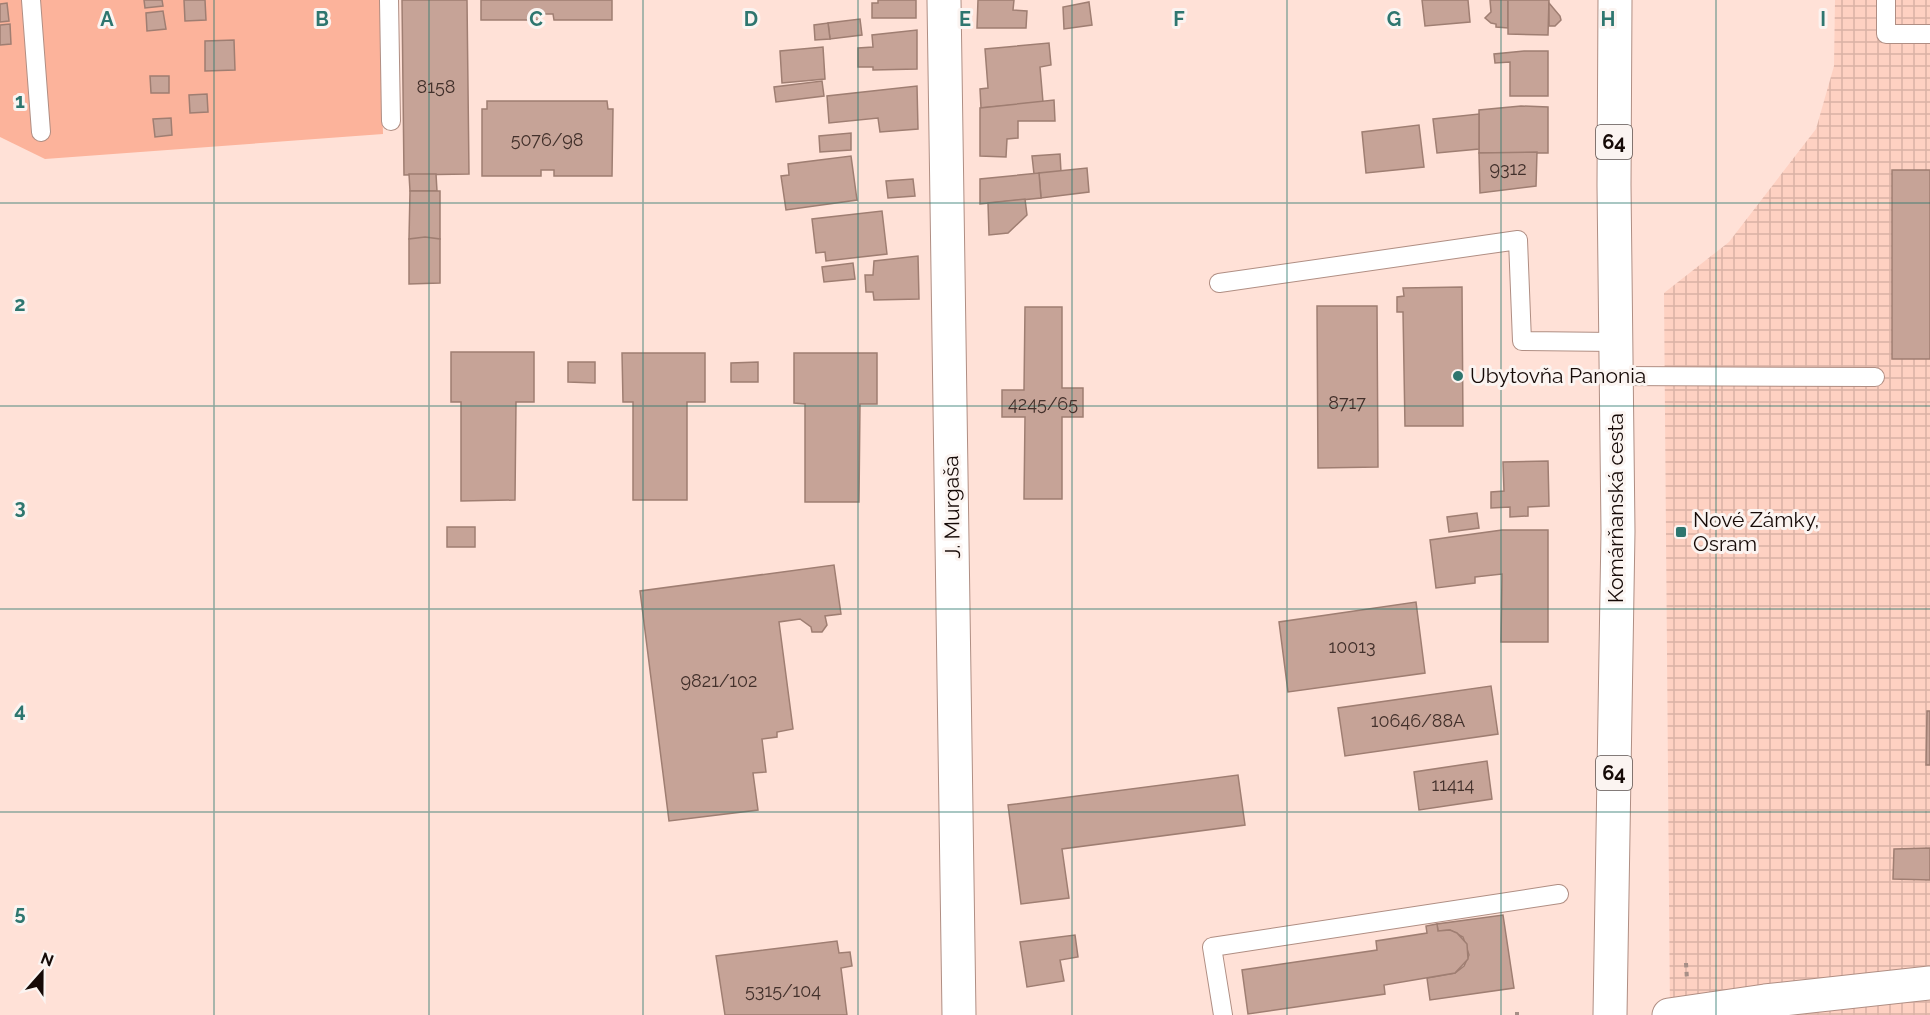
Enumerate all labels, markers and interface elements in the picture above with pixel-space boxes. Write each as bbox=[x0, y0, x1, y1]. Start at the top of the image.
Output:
text: A bbox=[100, 7, 114, 31]
text: B bbox=[315, 7, 329, 31]
text: C bbox=[529, 7, 543, 31]
text: D bbox=[744, 7, 758, 31]
text: E bbox=[959, 7, 971, 31]
text: F bbox=[1173, 7, 1185, 31]
text: G bbox=[1387, 7, 1401, 31]
text: H bbox=[1601, 7, 1615, 31]
text: I bbox=[1820, 7, 1826, 31]
house number: 8158 bbox=[417, 76, 455, 97]
text: 1 bbox=[15, 89, 25, 113]
road number: 64 bbox=[1596, 125, 1632, 159]
house number: 5076/98 bbox=[511, 129, 583, 150]
house number: 9312 bbox=[1489, 158, 1527, 179]
text: 2 bbox=[14, 292, 26, 316]
place label: Ubytovňa Panonia bbox=[1470, 363, 1646, 388]
marker: Ubytovňa Panonia bbox=[1451, 369, 1465, 383]
house number: 8717 bbox=[1328, 392, 1366, 413]
house number: 4245/65 bbox=[1008, 393, 1078, 414]
street label: Komárňanská cesta bbox=[1603, 413, 1628, 603]
street label: J. Murgaša bbox=[938, 455, 965, 559]
text: 3 bbox=[14, 495, 26, 519]
place label: Nové Zámky, Osram bbox=[1693, 507, 1819, 556]
marker: Nové Zámky, Osram bbox=[1674, 525, 1688, 539]
house number: 10013 bbox=[1328, 636, 1376, 657]
house number: 9821/102 bbox=[681, 670, 757, 691]
text: 4 bbox=[14, 698, 26, 722]
house number: 10646/88A bbox=[1371, 710, 1465, 731]
road number: 64 bbox=[1596, 756, 1632, 790]
house number: 11414 bbox=[1432, 774, 1475, 795]
text: 5 bbox=[14, 901, 26, 925]
north arrow bbox=[12, 943, 72, 1003]
text: N bbox=[38, 948, 56, 971]
house number: 5315/104 bbox=[745, 980, 821, 1001]

